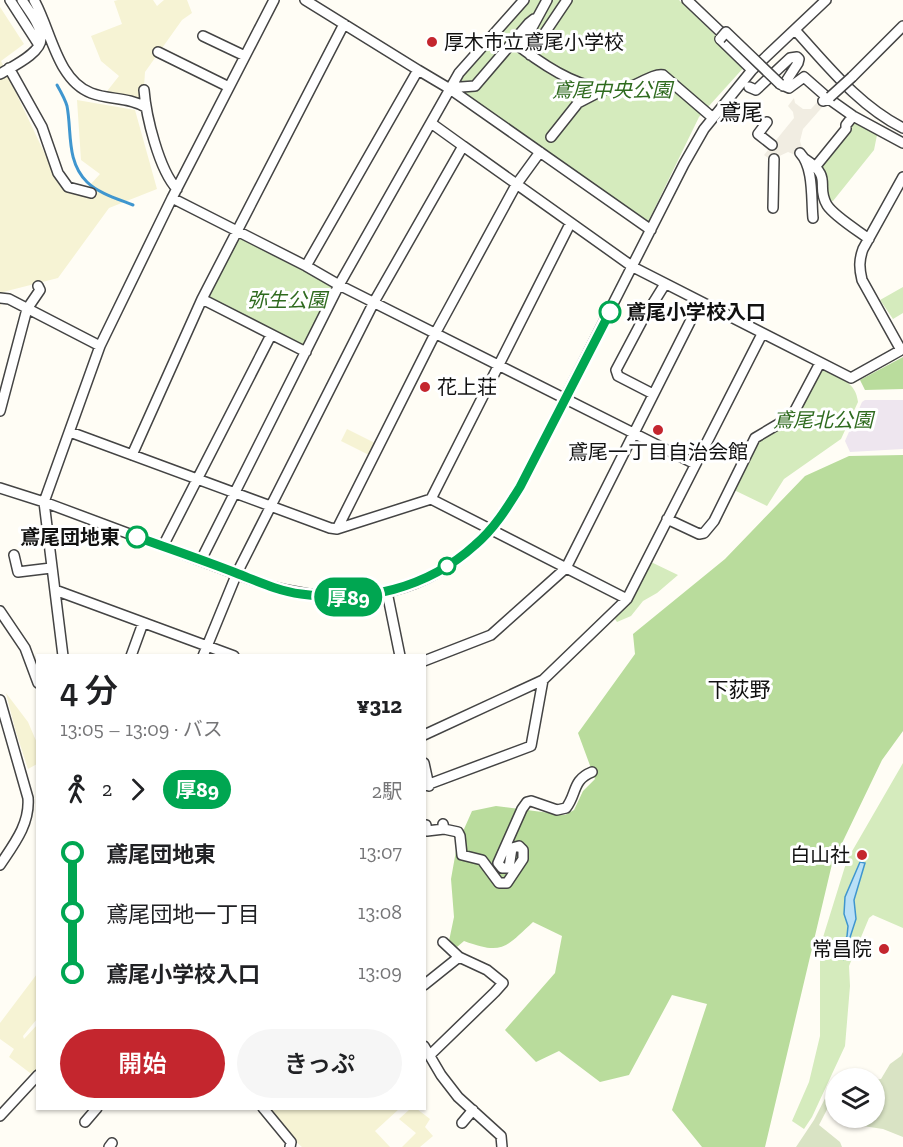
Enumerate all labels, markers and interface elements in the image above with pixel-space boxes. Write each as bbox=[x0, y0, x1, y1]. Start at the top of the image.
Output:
place label: 厚木市立鳶尾小学校 bbox=[444, 30, 624, 54]
marker: 厚木市立鳶尾小学校 bbox=[425, 35, 439, 49]
park label: 鳶尾中央公園 bbox=[552, 78, 675, 102]
district label: 鳶尾 bbox=[719, 99, 763, 126]
park label: 弥生公園 bbox=[247, 288, 330, 312]
place label: 鳶尾小学校入口 bbox=[626, 300, 766, 324]
marker: 鳶尾小学校入口 bbox=[599, 301, 621, 323]
place label: 花上荘 bbox=[437, 375, 497, 399]
marker: 花上荘 bbox=[418, 380, 432, 394]
park label: 鳶尾北公園 bbox=[773, 408, 876, 432]
marker: 鳶尾一丁目自治会館 bbox=[651, 423, 665, 437]
place label: 鳶尾一丁目自治会館 bbox=[568, 440, 748, 464]
place label: 鳶尾団地東 bbox=[20, 525, 120, 549]
marker: 鳶尾団地東 bbox=[126, 526, 148, 548]
unlabelled marker bbox=[438, 557, 456, 575]
line badge: 厚89 bbox=[314, 578, 382, 616]
text: 厚89 bbox=[326, 585, 370, 610]
text: 4 分 bbox=[60, 671, 118, 710]
district label: 下荻野 bbox=[708, 677, 771, 702]
text: ¥312 bbox=[356, 692, 402, 719]
text: 13:05 – 13:09 · バス bbox=[60, 717, 223, 741]
icon: walk bbox=[60, 773, 93, 806]
icon: forward bbox=[121, 773, 154, 806]
text: 2 bbox=[102, 777, 112, 801]
text: 厚89 bbox=[175, 777, 219, 802]
text: 2駅 bbox=[372, 779, 402, 803]
text: 13:07 bbox=[359, 840, 402, 864]
text: 鳶尾団地東 bbox=[106, 841, 216, 868]
place label: 白山社 bbox=[790, 843, 850, 867]
marker: 白山社 bbox=[855, 848, 869, 862]
text: 13:08 bbox=[358, 900, 402, 924]
text: 鳶尾団地一丁目 bbox=[106, 901, 260, 928]
place label: 常昌院 bbox=[812, 937, 872, 961]
marker: 常昌院 bbox=[877, 942, 891, 956]
text: 13:09 bbox=[358, 960, 402, 984]
text: 鳶尾小学校入口 bbox=[106, 961, 260, 988]
button: 開始 bbox=[60, 1029, 225, 1098]
button: きっぷ bbox=[237, 1029, 402, 1098]
map controls bbox=[825, 1068, 885, 1128]
button: layers bbox=[825, 1068, 885, 1128]

